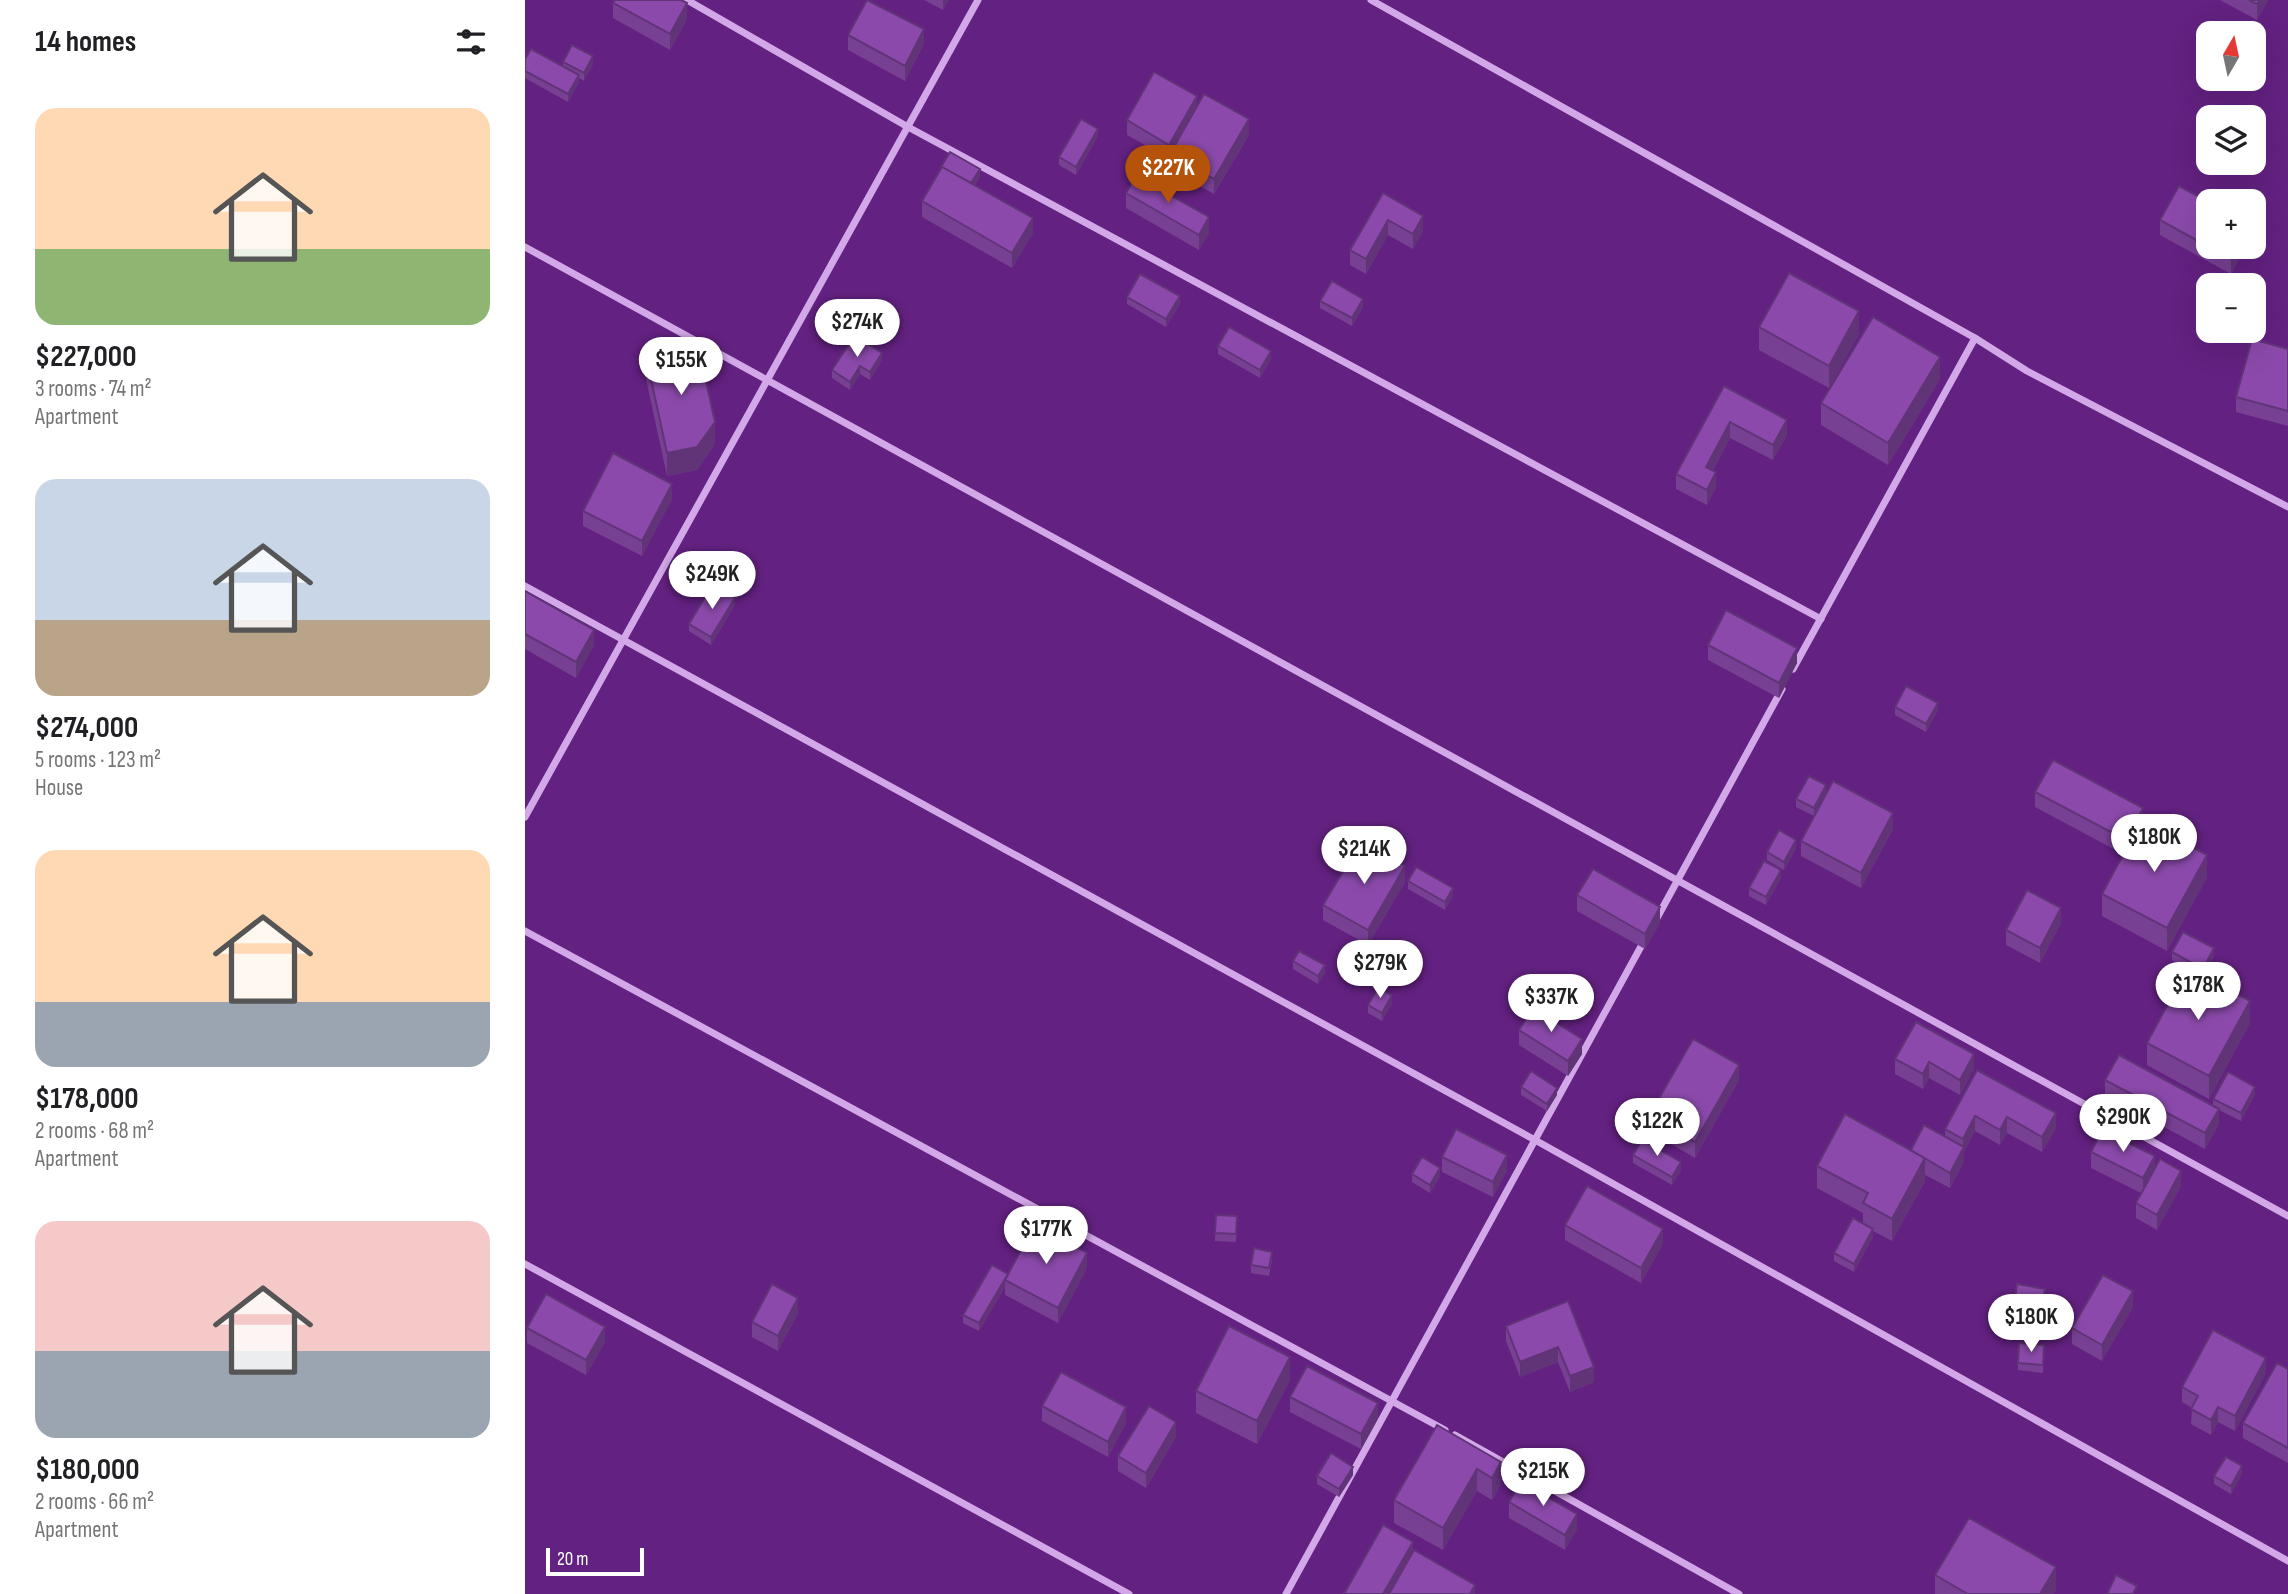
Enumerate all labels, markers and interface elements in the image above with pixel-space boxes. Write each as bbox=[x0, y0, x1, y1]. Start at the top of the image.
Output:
north arrow bbox=[2196, 21, 2266, 91]
map controls bbox=[2196, 21, 2266, 343]
icon: filters bbox=[452, 23, 490, 61]
text: 14 homes bbox=[35, 24, 136, 60]
button: layers bbox=[2196, 105, 2266, 175]
pin: $227K bbox=[1119, 146, 1217, 205]
icon: home bbox=[200, 154, 326, 280]
text: $227K bbox=[1141, 154, 1195, 182]
button: + bbox=[2196, 189, 2266, 259]
button: − bbox=[2196, 273, 2266, 343]
pin: $274K bbox=[808, 300, 906, 359]
text: $274K bbox=[831, 308, 883, 336]
pin: $155K bbox=[632, 338, 730, 397]
text: $227,000 bbox=[35, 339, 136, 375]
text: $155K bbox=[655, 346, 707, 374]
text: 3 rooms · 74 m² bbox=[35, 375, 152, 403]
text: Apartment bbox=[35, 403, 119, 431]
icon: home bbox=[200, 525, 326, 651]
pin: $249K bbox=[663, 552, 761, 611]
text: $249K bbox=[685, 560, 739, 588]
text: $274,000 bbox=[35, 710, 138, 746]
text: 5 rooms · 123 m² bbox=[35, 746, 161, 774]
text: House bbox=[35, 774, 83, 802]
pin: $180K bbox=[2105, 814, 2203, 874]
text: $180K bbox=[2127, 823, 2181, 851]
pin: $214K bbox=[1315, 826, 1413, 886]
text: $214K bbox=[1337, 835, 1391, 863]
icon: home bbox=[200, 896, 326, 1022]
pin: $279K bbox=[1331, 940, 1429, 1000]
text: $279K bbox=[1353, 949, 1407, 977]
pin: $178K bbox=[2149, 962, 2247, 1022]
text: $178K bbox=[2172, 971, 2224, 999]
pin: $337K bbox=[1502, 974, 1600, 1034]
text: $337K bbox=[1524, 983, 1578, 1011]
text: $178,000 bbox=[35, 1081, 139, 1117]
pin: $290K bbox=[2074, 1094, 2172, 1154]
pin: $122K bbox=[1608, 1098, 1706, 1158]
text: $290K bbox=[2095, 1103, 2151, 1131]
text: $122K bbox=[1631, 1107, 1683, 1135]
text: 2 rooms · 68 m² bbox=[35, 1117, 154, 1145]
text: Apartment bbox=[35, 1145, 119, 1173]
pin: $177K bbox=[997, 1206, 1095, 1266]
text: $177K bbox=[1020, 1215, 1072, 1243]
icon: home bbox=[200, 1267, 326, 1393]
pin: $180K bbox=[1982, 1294, 2080, 1354]
text: $180K bbox=[2004, 1303, 2058, 1331]
pin: $215K bbox=[1494, 1448, 1592, 1508]
text: $180,000 bbox=[35, 1452, 140, 1488]
text: $215K bbox=[1517, 1457, 1569, 1485]
text: 2 rooms · 66 m² bbox=[35, 1488, 154, 1516]
text: Apartment bbox=[35, 1516, 119, 1544]
scale bar bbox=[546, 1545, 644, 1577]
text: 20 m bbox=[557, 1548, 589, 1571]

